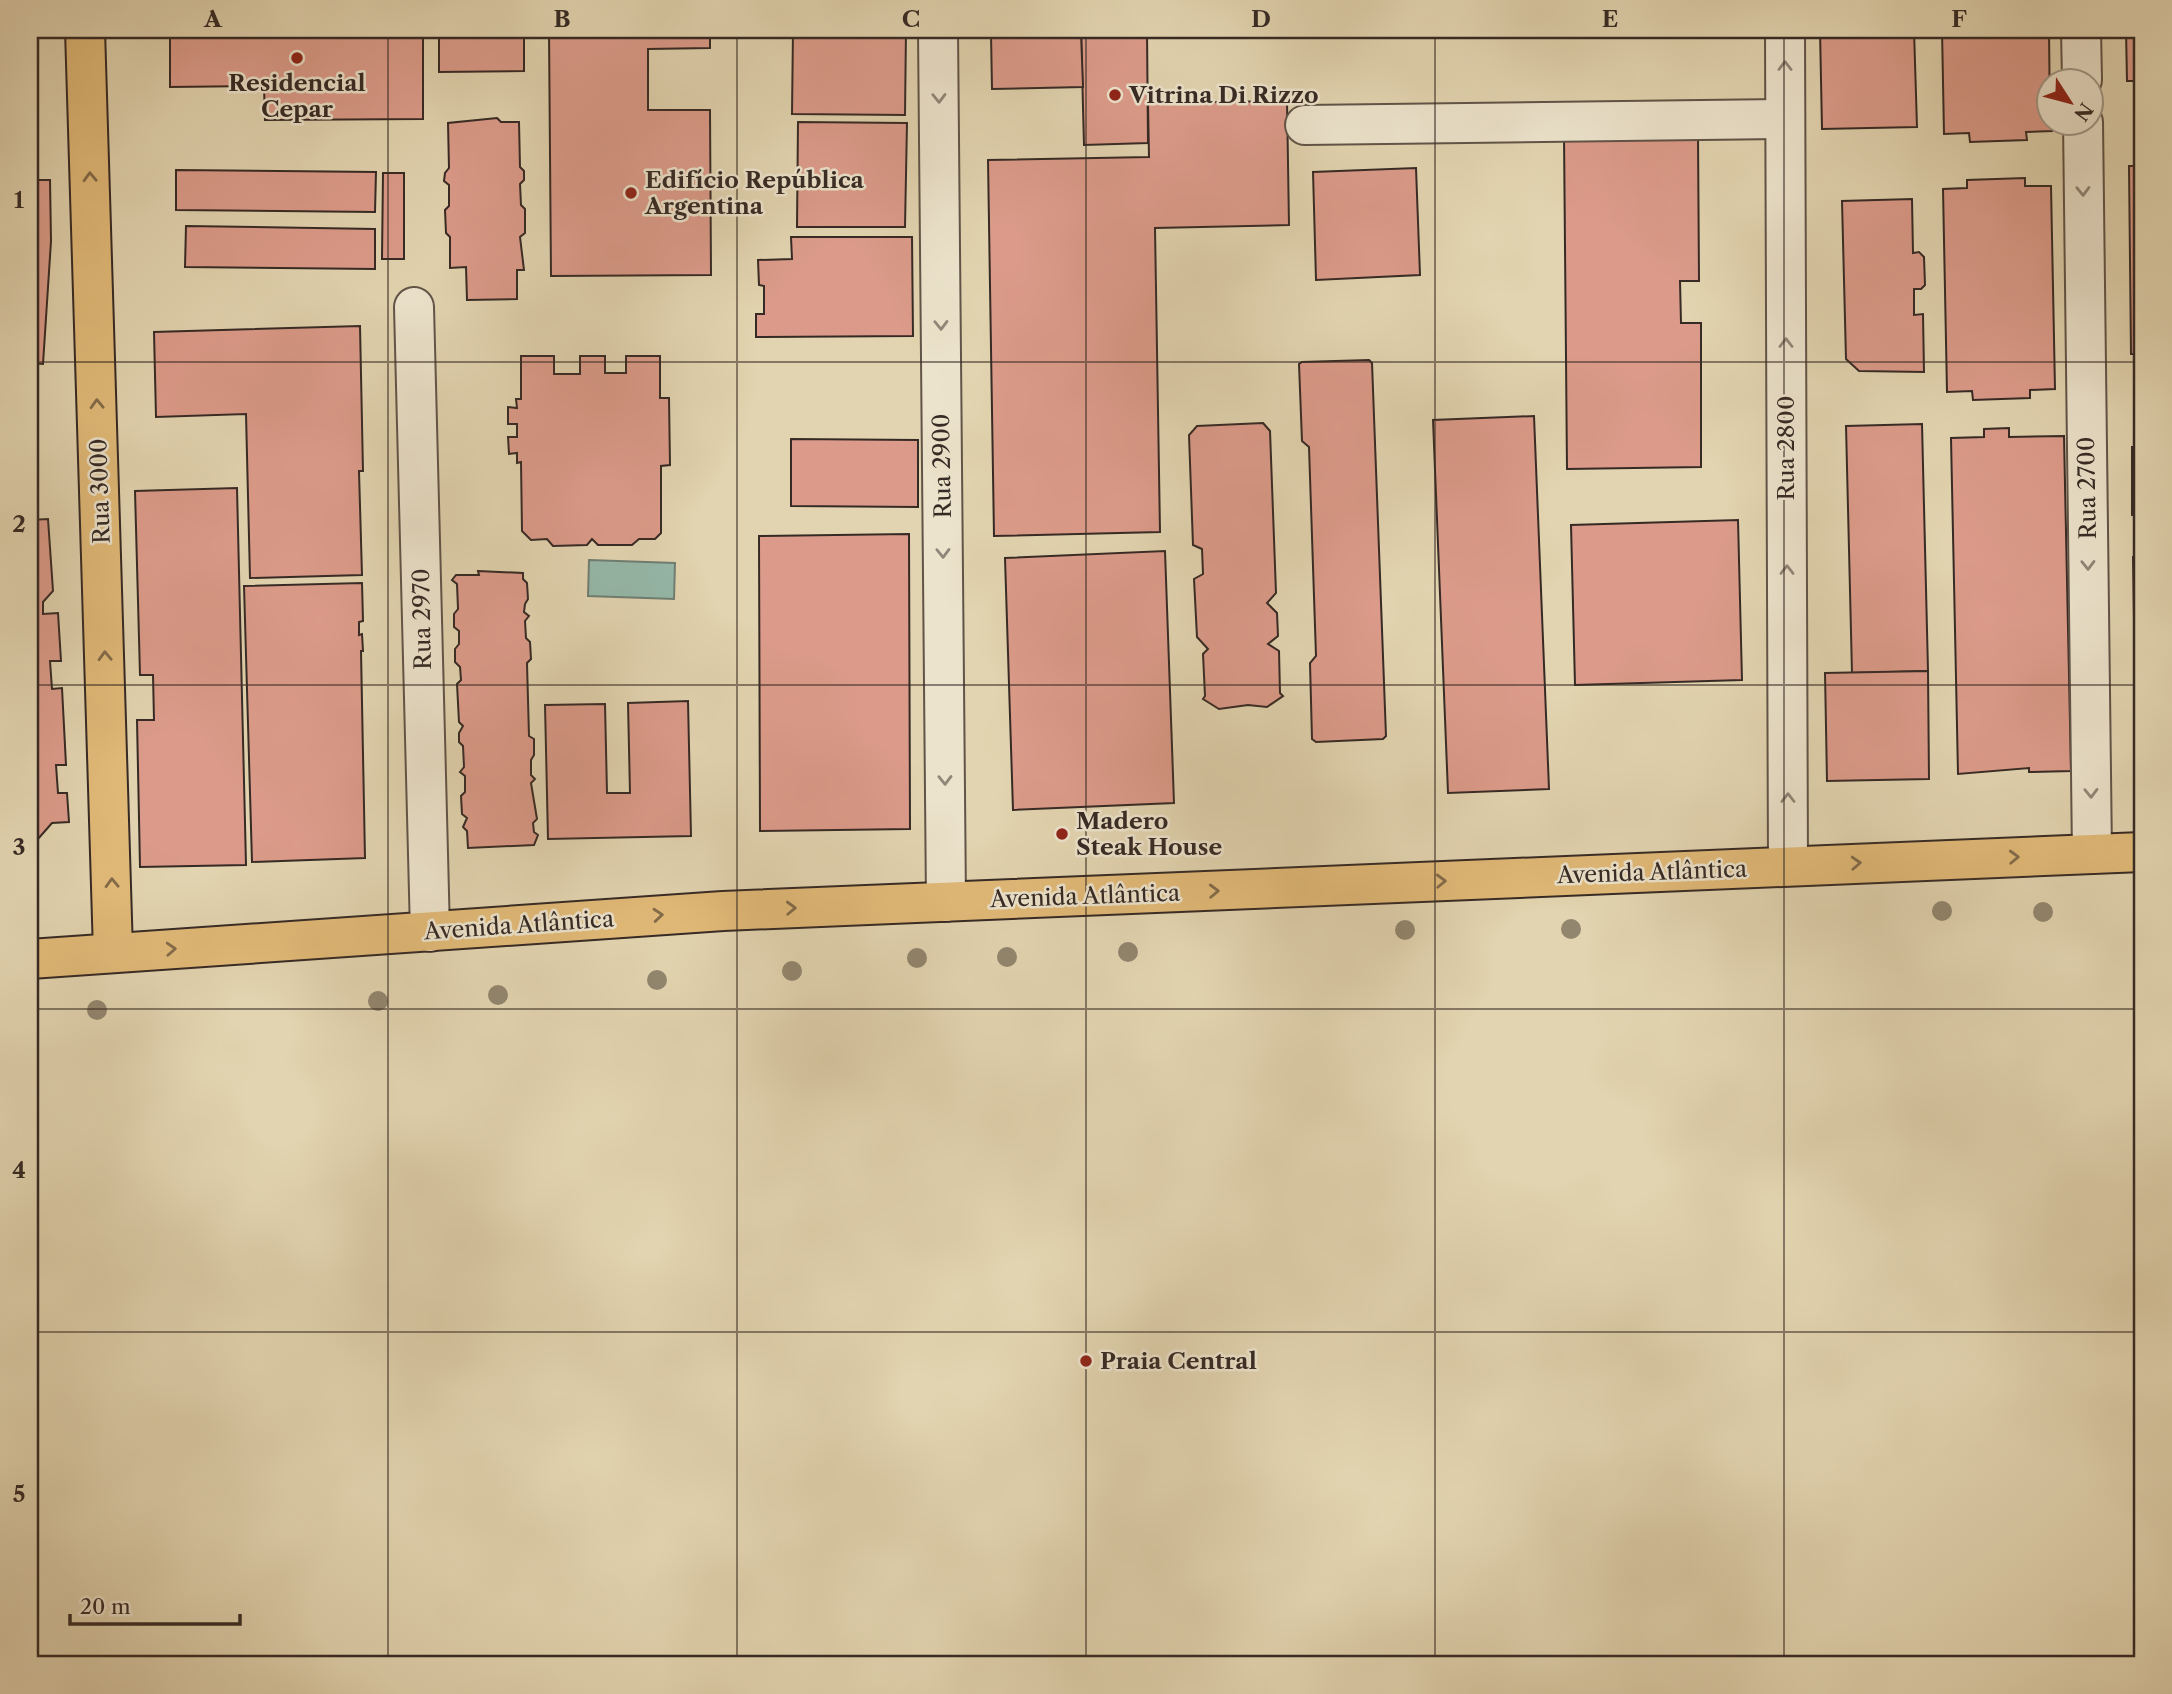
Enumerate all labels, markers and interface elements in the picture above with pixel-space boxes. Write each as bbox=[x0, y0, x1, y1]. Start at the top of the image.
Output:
text: A bbox=[203, 5, 223, 33]
text: B bbox=[553, 5, 571, 33]
text: C bbox=[902, 5, 920, 33]
text: D bbox=[1251, 5, 1271, 33]
text: E bbox=[1602, 5, 1618, 33]
text: F bbox=[1951, 5, 1967, 33]
marker: Residencial Cepar bbox=[289, 50, 305, 66]
one-way arrow bbox=[1777, 60, 1793, 71]
north arrow bbox=[2036, 66, 2106, 136]
place label: Residencial Cepar bbox=[228, 69, 366, 123]
place label: Vitrina Di Rizzo bbox=[1128, 81, 1319, 109]
marker: Vitrina Di Rizzo bbox=[1107, 87, 1123, 103]
one-way arrow bbox=[931, 93, 947, 104]
text: N bbox=[2069, 98, 2098, 125]
place label: Edifício República Argentina bbox=[644, 166, 865, 220]
one-way arrow bbox=[82, 171, 97, 182]
marker: Edifício República Argentina bbox=[623, 185, 639, 201]
one-way arrow bbox=[2076, 185, 2091, 196]
text: 1 bbox=[14, 186, 25, 214]
one-way arrow bbox=[933, 321, 949, 331]
one-way arrow bbox=[1778, 337, 1794, 347]
street label: Rua 2800 bbox=[1772, 396, 1800, 500]
one-way arrow bbox=[89, 398, 104, 409]
street label: Rua 2900 bbox=[927, 413, 957, 519]
street label: Rua 2700 bbox=[2072, 436, 2102, 540]
street label: Rua 3000 bbox=[84, 438, 116, 544]
text: 2 bbox=[12, 510, 26, 538]
one-way arrow bbox=[935, 548, 951, 559]
one-way arrow bbox=[2081, 560, 2096, 571]
one-way arrow bbox=[1779, 564, 1795, 575]
street label: Rua 2970 bbox=[407, 568, 437, 670]
one-way arrow bbox=[97, 650, 113, 661]
one-way arrow bbox=[937, 776, 953, 786]
one-way arrow bbox=[2083, 788, 2099, 798]
one-way arrow bbox=[1780, 792, 1796, 802]
place label: Madero Steak House bbox=[1076, 807, 1223, 861]
marker: Madero Steak House bbox=[1054, 826, 1070, 842]
text: 3 bbox=[13, 833, 26, 861]
one-way arrow bbox=[2009, 849, 2020, 864]
street label: Avenida Atlântica bbox=[1555, 855, 1748, 889]
one-way arrow bbox=[1851, 855, 1862, 870]
one-way arrow bbox=[1436, 873, 1447, 888]
one-way arrow bbox=[105, 878, 120, 889]
street label: Avenida Atlântica bbox=[988, 879, 1181, 913]
one-way arrow bbox=[1209, 883, 1220, 898]
one-way arrow bbox=[786, 900, 797, 915]
street label: Avenida Atlântica bbox=[422, 904, 616, 946]
one-way arrow bbox=[653, 908, 664, 923]
one-way arrow bbox=[166, 941, 177, 956]
text: 4 bbox=[12, 1156, 26, 1184]
place label: Praia Central bbox=[1100, 1347, 1257, 1375]
marker: Praia Central bbox=[1078, 1353, 1094, 1369]
text: 5 bbox=[13, 1480, 25, 1508]
scale bar bbox=[70, 1582, 240, 1626]
text: 20 m bbox=[80, 1594, 131, 1619]

